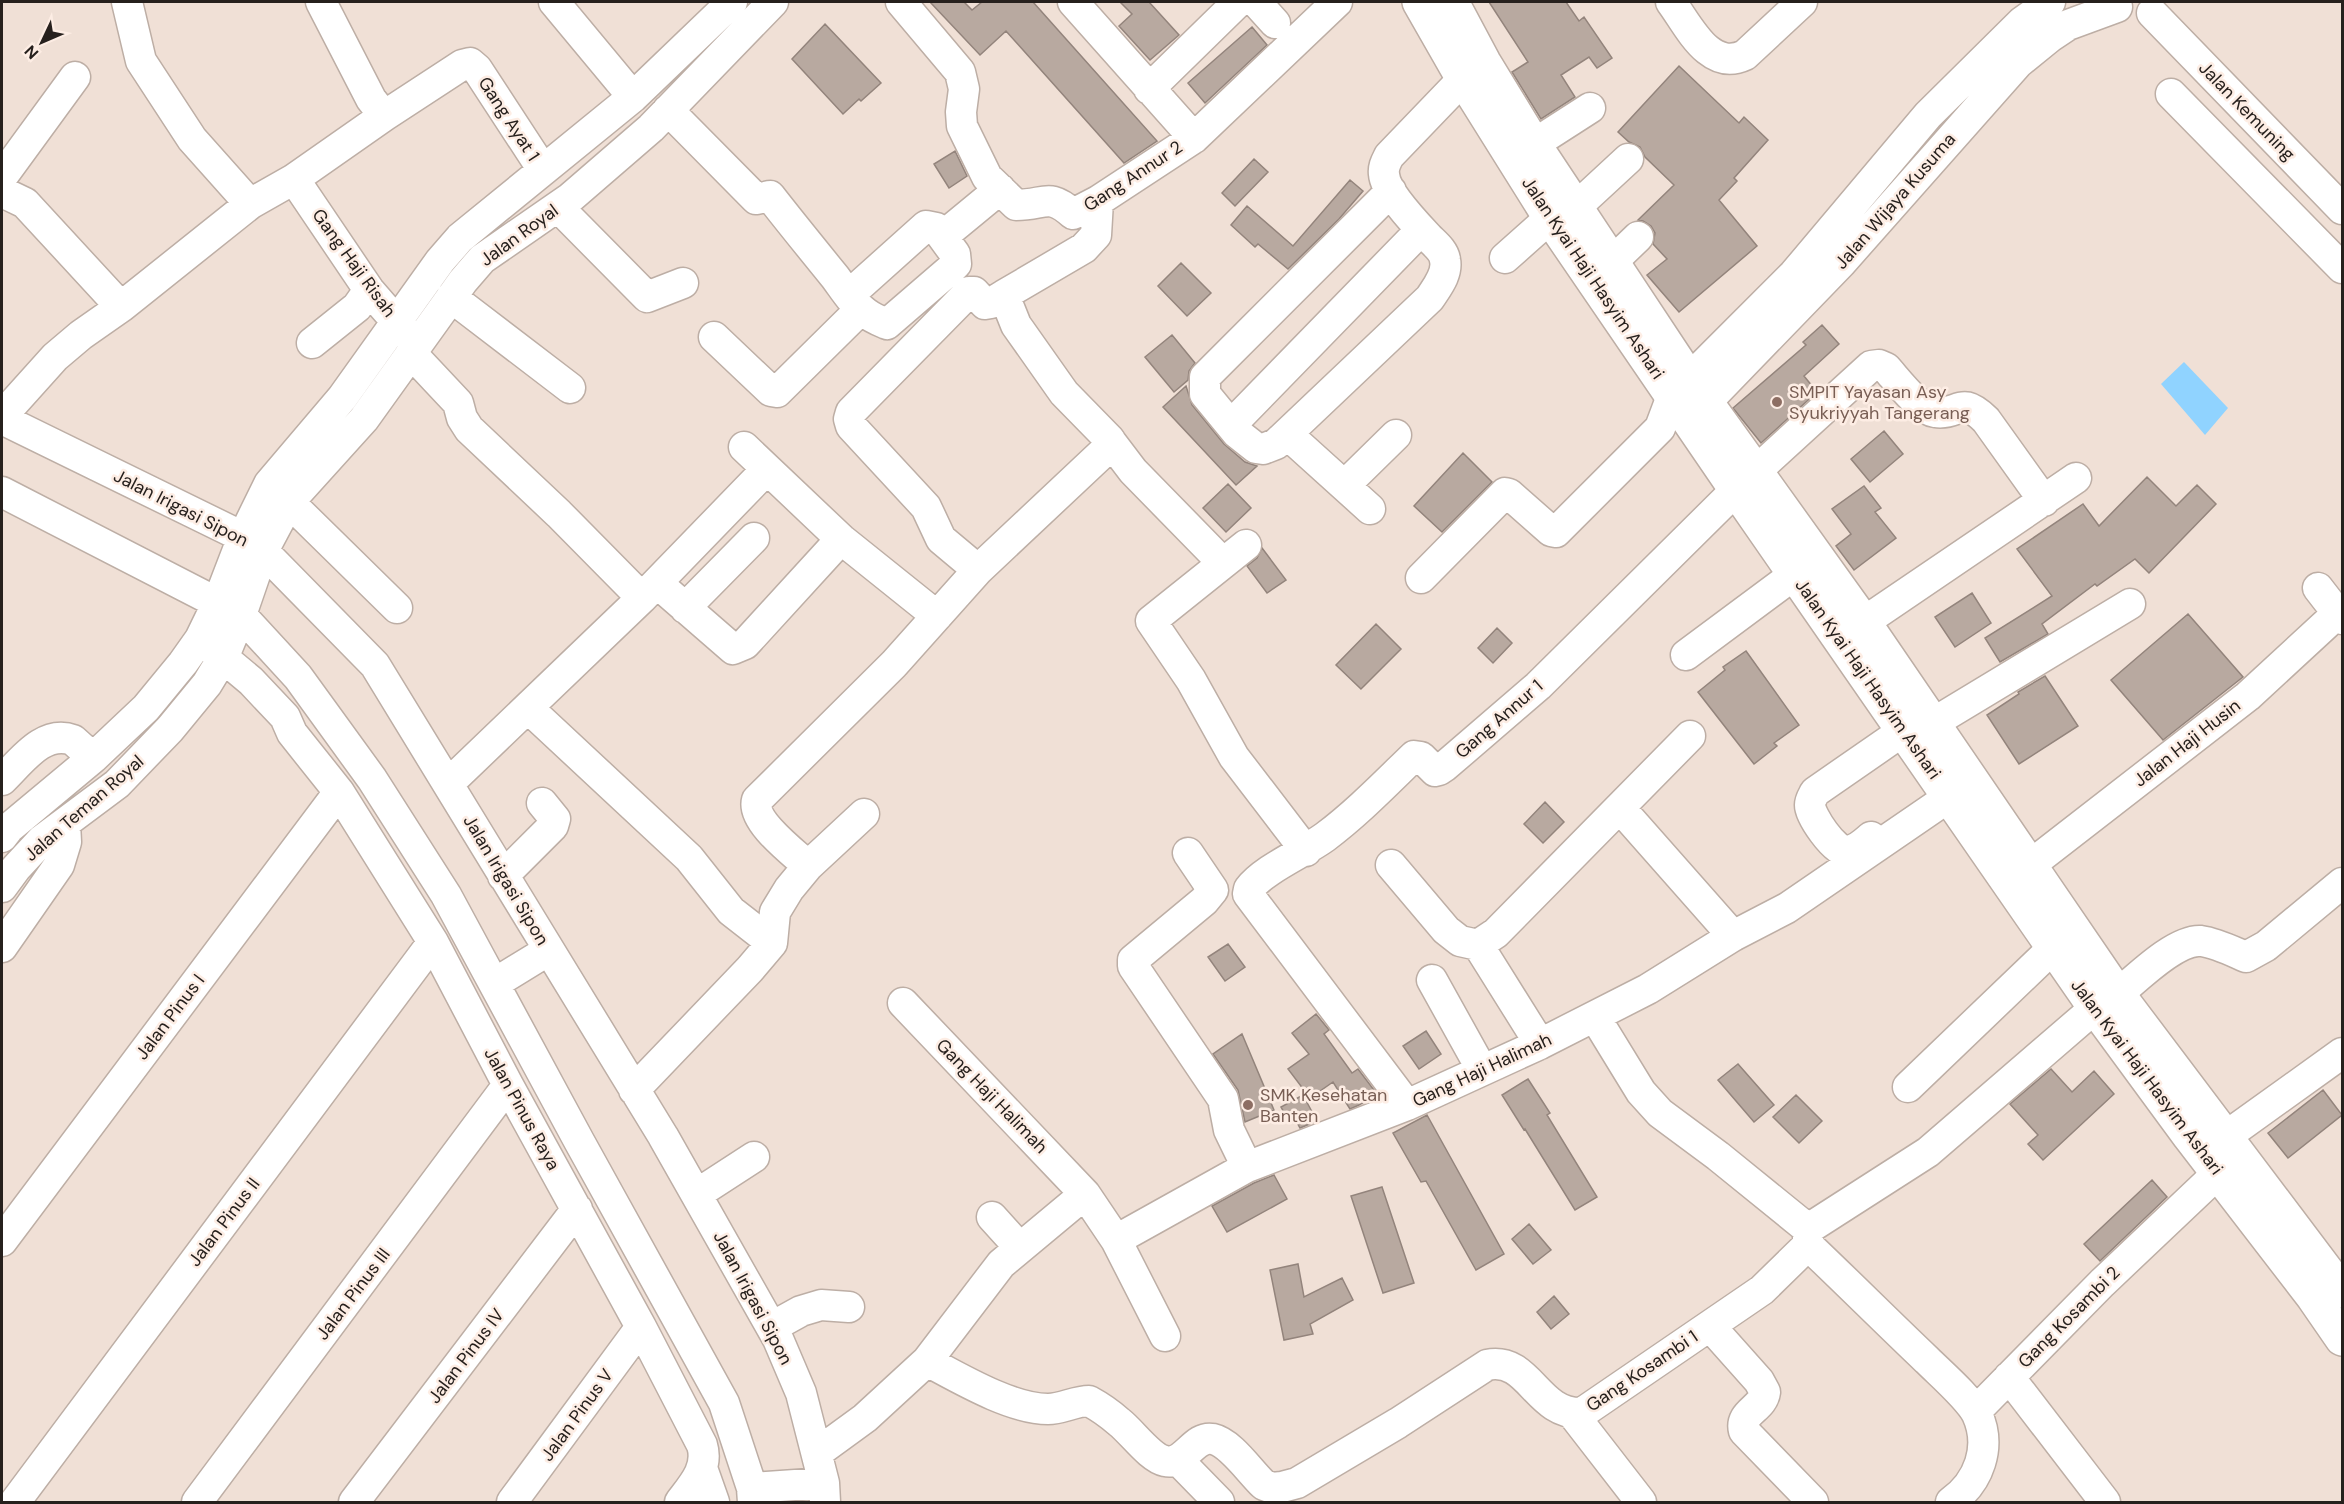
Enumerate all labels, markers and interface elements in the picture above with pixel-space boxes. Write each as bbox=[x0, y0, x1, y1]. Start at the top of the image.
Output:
north arrow bbox=[12, 12, 72, 72]
text: N bbox=[20, 41, 43, 64]
street label: Jalan Kemuning bbox=[2193, 56, 2301, 166]
street label: Gang Ayat 1 bbox=[473, 72, 545, 166]
street label: Jalan Wijaya Kusuma bbox=[1829, 128, 1961, 274]
street label: Gang Annur 2 bbox=[1079, 135, 1187, 217]
street label: Jalan Kyai Haji Hasyim Ashari bbox=[1516, 172, 1670, 384]
street label: Jalan Royal bbox=[475, 199, 563, 271]
street label: Gang Haji Risah bbox=[307, 204, 401, 322]
place label: SMPIT Yayasan Asy Syukriyyah Tangerang bbox=[1789, 380, 1970, 425]
marker: SMPIT Yayasan Asy Syukriyyah Tangerang bbox=[1770, 395, 1784, 409]
street label: Jalan Irigasi Sipon bbox=[110, 464, 252, 552]
street label: Jalan Kyai Haji Hasyim Ashari bbox=[1790, 574, 1946, 784]
street label: Gang Annur 1 bbox=[1450, 674, 1548, 764]
street label: Jalan Haji Husin bbox=[2129, 694, 2245, 792]
street label: Jalan Teman Royal bbox=[19, 749, 149, 867]
street label: Jalan Irigasi Sipon bbox=[458, 810, 554, 950]
street label: Jalan Pinus I bbox=[130, 969, 210, 1065]
street label: Jalan Kyai Haji Hasyim Ashari bbox=[2065, 974, 2229, 1180]
street label: Gang Haji Halimah bbox=[1409, 1027, 1555, 1113]
street label: Gang Haji Halimah bbox=[931, 1033, 1053, 1159]
street label: Jalan Pinus Raya bbox=[478, 1044, 566, 1174]
place label: SMK Kesehatan Banten bbox=[1260, 1083, 1387, 1128]
marker: SMK Kesehatan Banten bbox=[1241, 1098, 1255, 1112]
street label: Jalan Pinus II bbox=[183, 1173, 265, 1271]
street label: Jalan Irigasi Sipon bbox=[708, 1227, 798, 1369]
street label: Jalan Pinus III bbox=[310, 1243, 396, 1345]
street label: Gang Kosambi 2 bbox=[2013, 1261, 2125, 1373]
street label: Jalan Pinus IV bbox=[422, 1304, 510, 1408]
street label: Gang Kosambi 1 bbox=[1581, 1325, 1703, 1417]
street label: Jalan Pinus V bbox=[535, 1364, 619, 1466]

